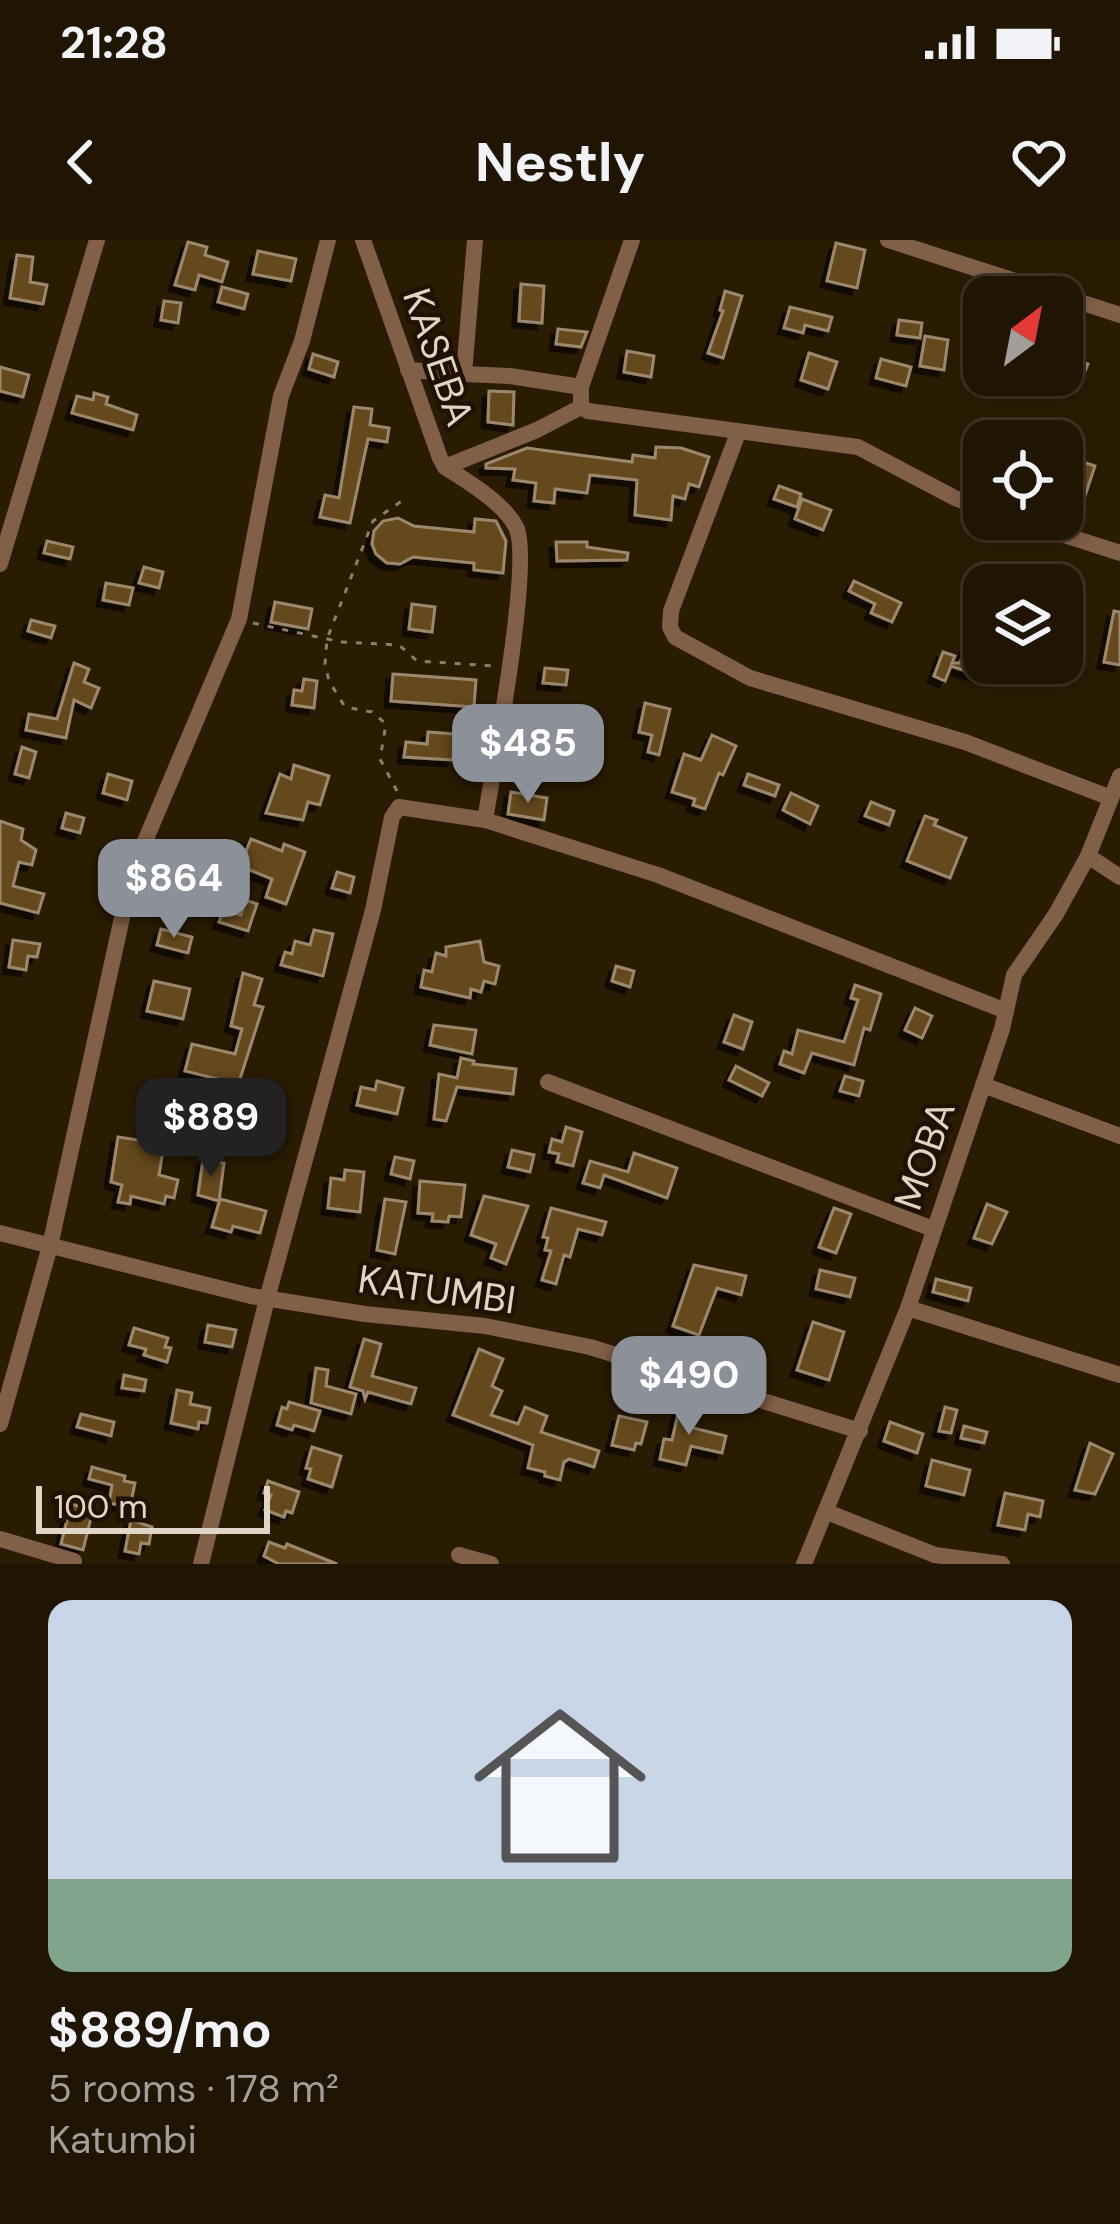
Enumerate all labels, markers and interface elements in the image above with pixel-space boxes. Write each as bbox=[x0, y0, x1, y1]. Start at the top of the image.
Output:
text: 21:28 bbox=[60, 13, 168, 72]
text: Nestly bbox=[475, 127, 645, 198]
icon: back bbox=[48, 129, 114, 195]
icon: heart bbox=[1006, 129, 1072, 195]
north arrow bbox=[963, 276, 1083, 396]
map controls bbox=[963, 276, 1083, 684]
street label: KASEBA bbox=[391, 282, 486, 433]
button: locate bbox=[963, 420, 1083, 540]
button: layers bbox=[963, 564, 1083, 684]
pin: $485 bbox=[457, 704, 599, 806]
text: $485 bbox=[479, 717, 577, 768]
pin: $864 bbox=[103, 839, 245, 941]
text: $864 bbox=[125, 852, 223, 903]
pin: $889 bbox=[140, 1078, 282, 1180]
text: $889 bbox=[163, 1091, 259, 1142]
street label: MOBA bbox=[882, 1094, 967, 1216]
street label: KATUMBI bbox=[355, 1253, 519, 1326]
pin: $490 bbox=[618, 1336, 760, 1438]
text: $490 bbox=[638, 1349, 740, 1400]
scale bar bbox=[36, 1480, 270, 1533]
text: 100 m bbox=[54, 1485, 148, 1528]
icon: home bbox=[452, 1678, 668, 1894]
text: $889/mo bbox=[48, 1996, 272, 2063]
text: 5 rooms · 178 m² bbox=[48, 2063, 339, 2114]
text: Katumbi bbox=[48, 2114, 197, 2165]

